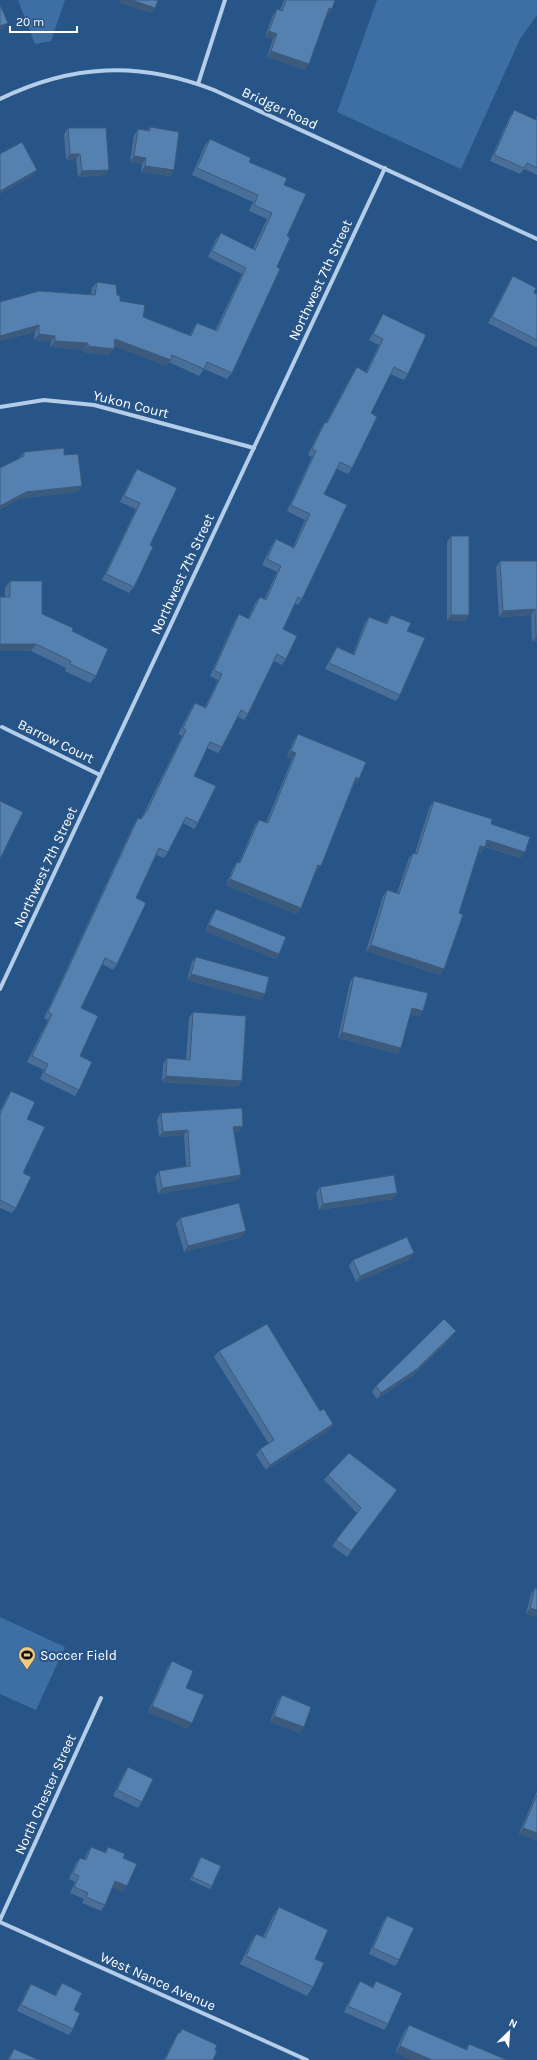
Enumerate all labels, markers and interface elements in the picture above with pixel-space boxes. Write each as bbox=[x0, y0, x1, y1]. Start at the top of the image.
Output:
scale bar bbox=[10, 8, 77, 34]
text: 20 m bbox=[16, 15, 44, 29]
street label: Bridger Road bbox=[239, 83, 321, 133]
street label: Northwest 7th Street bbox=[285, 217, 356, 343]
street label: Yukon Court bbox=[91, 387, 171, 422]
street label: Northwest 7th Street bbox=[147, 511, 218, 637]
street label: Barrow Court bbox=[15, 716, 97, 767]
street label: Northwest 7th Street bbox=[10, 804, 81, 930]
sports icon: Soccer Field bbox=[17, 1645, 37, 1670]
place label: Soccer Field bbox=[40, 1647, 117, 1664]
street label: North Chester Street bbox=[11, 1731, 80, 1857]
street label: West Nance Avenue bbox=[97, 1948, 218, 2015]
north arrow bbox=[489, 2012, 529, 2052]
text: N bbox=[507, 2016, 519, 2031]

